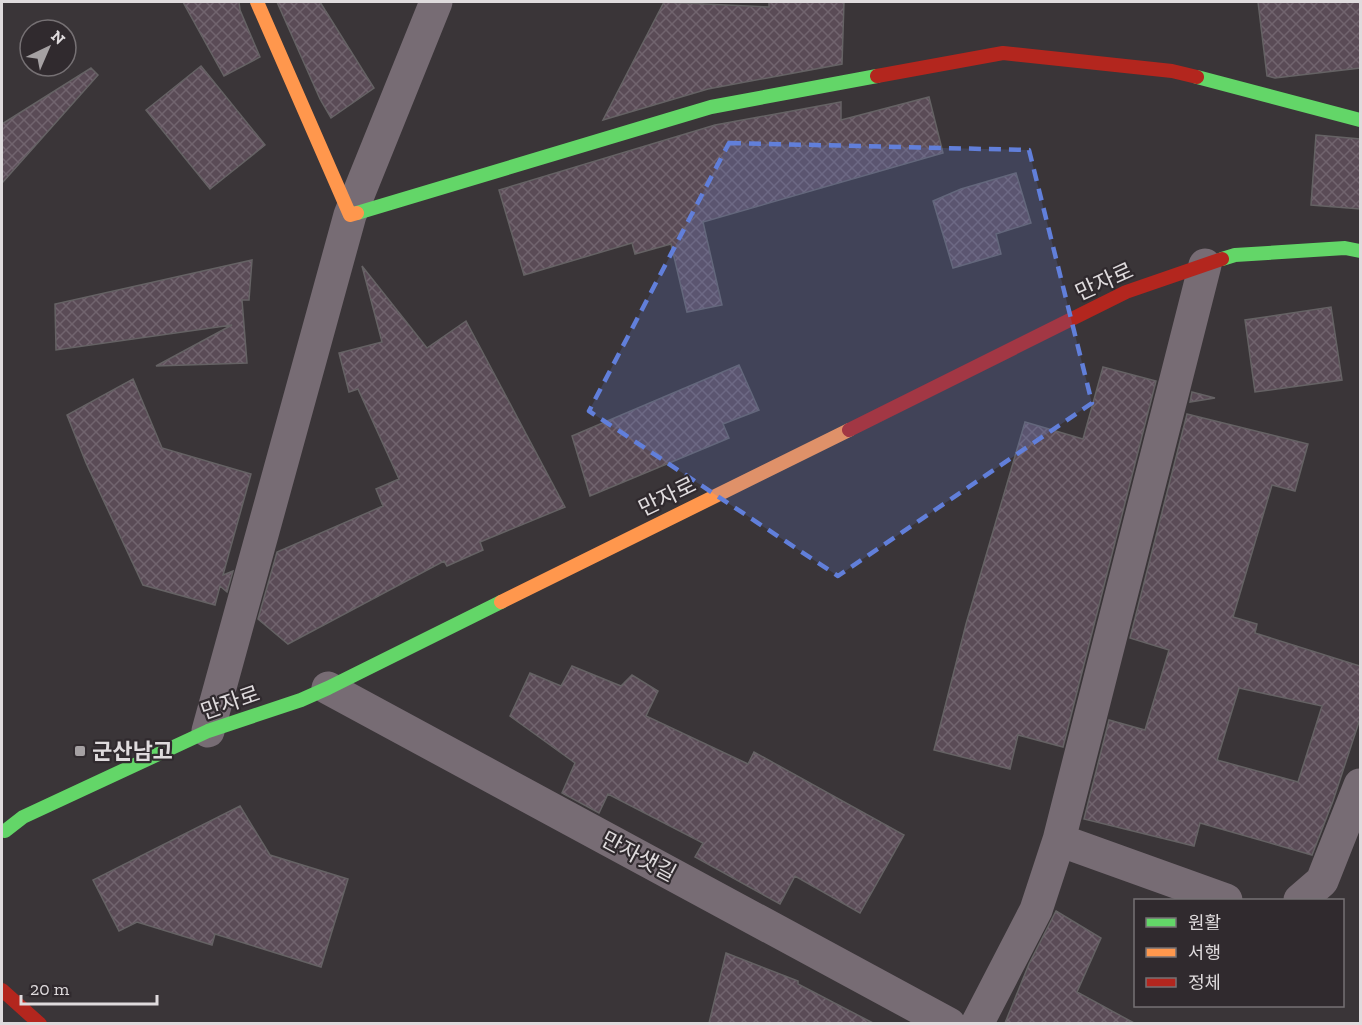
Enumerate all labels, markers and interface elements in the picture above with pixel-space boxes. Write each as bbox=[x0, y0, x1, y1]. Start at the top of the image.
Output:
north arrow bbox=[18, 18, 78, 78]
text: N bbox=[47, 27, 69, 49]
street label: 만자로 bbox=[1071, 257, 1137, 306]
street label: 만자로 bbox=[634, 471, 700, 522]
street label: 만자로 bbox=[197, 680, 263, 725]
place label: 군산남고 bbox=[92, 738, 173, 765]
marker: 군산남고 bbox=[73, 744, 87, 758]
street label: 만자샛길 bbox=[597, 826, 681, 887]
legend bbox=[1134, 899, 1344, 1007]
text: 원활 bbox=[1188, 912, 1221, 934]
text: 서행 bbox=[1188, 942, 1221, 964]
scale bar bbox=[21, 968, 158, 1006]
text: 정체 bbox=[1188, 972, 1221, 994]
text: 20 m bbox=[30, 978, 70, 1000]

